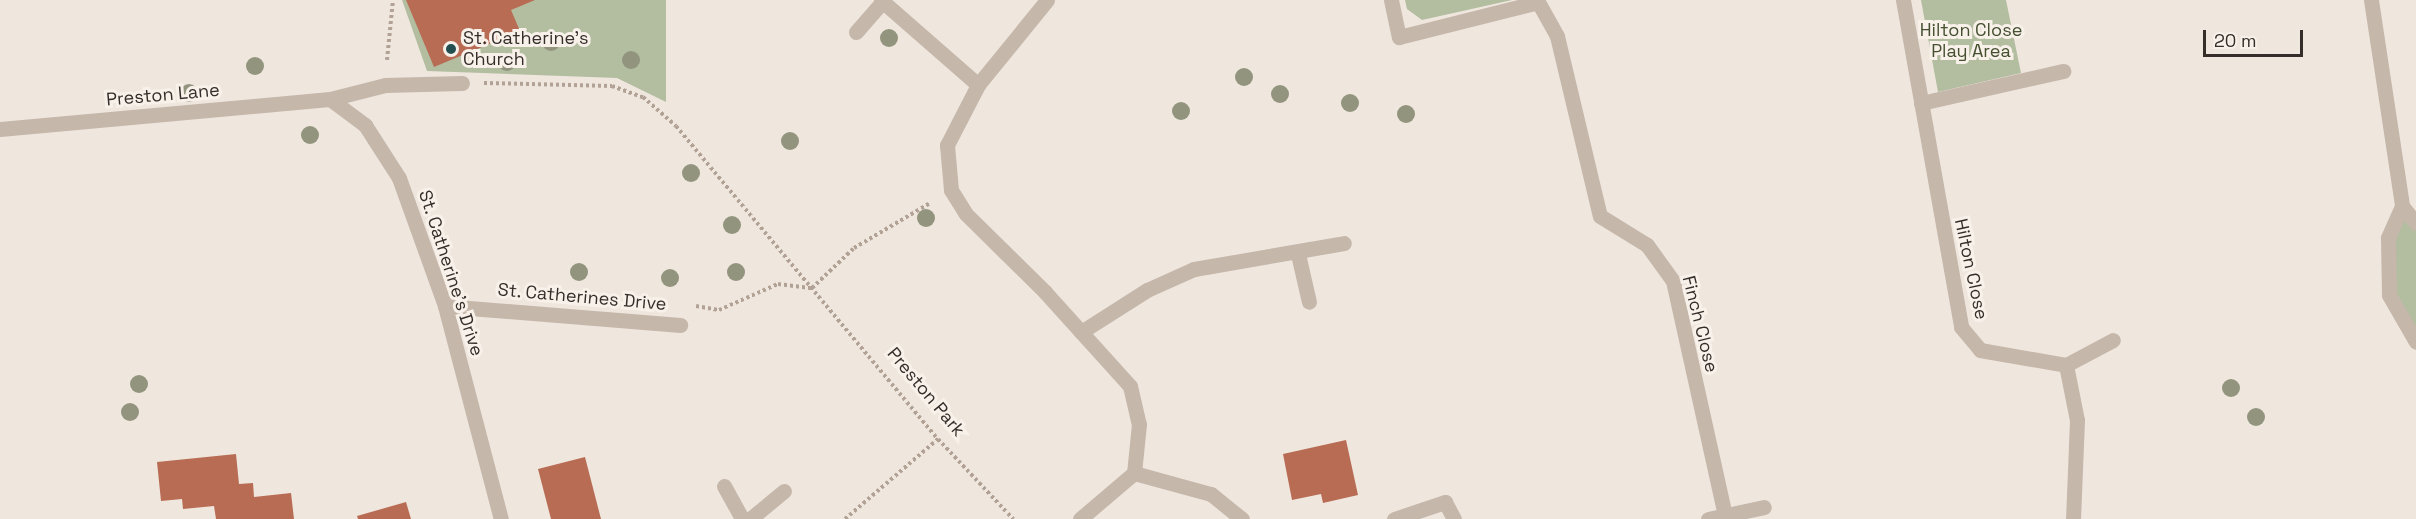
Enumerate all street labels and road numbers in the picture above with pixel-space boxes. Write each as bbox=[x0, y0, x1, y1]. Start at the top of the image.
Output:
street label: Preston Lane bbox=[105, 79, 221, 111]
street label: St. Catherine's Drive bbox=[414, 187, 488, 359]
street label: Hilton Close bbox=[1950, 217, 1992, 321]
street label: Finch Close bbox=[1678, 273, 1722, 375]
street label: St. Catherines Drive bbox=[496, 279, 668, 315]
street label: Preston Park bbox=[883, 343, 969, 441]

